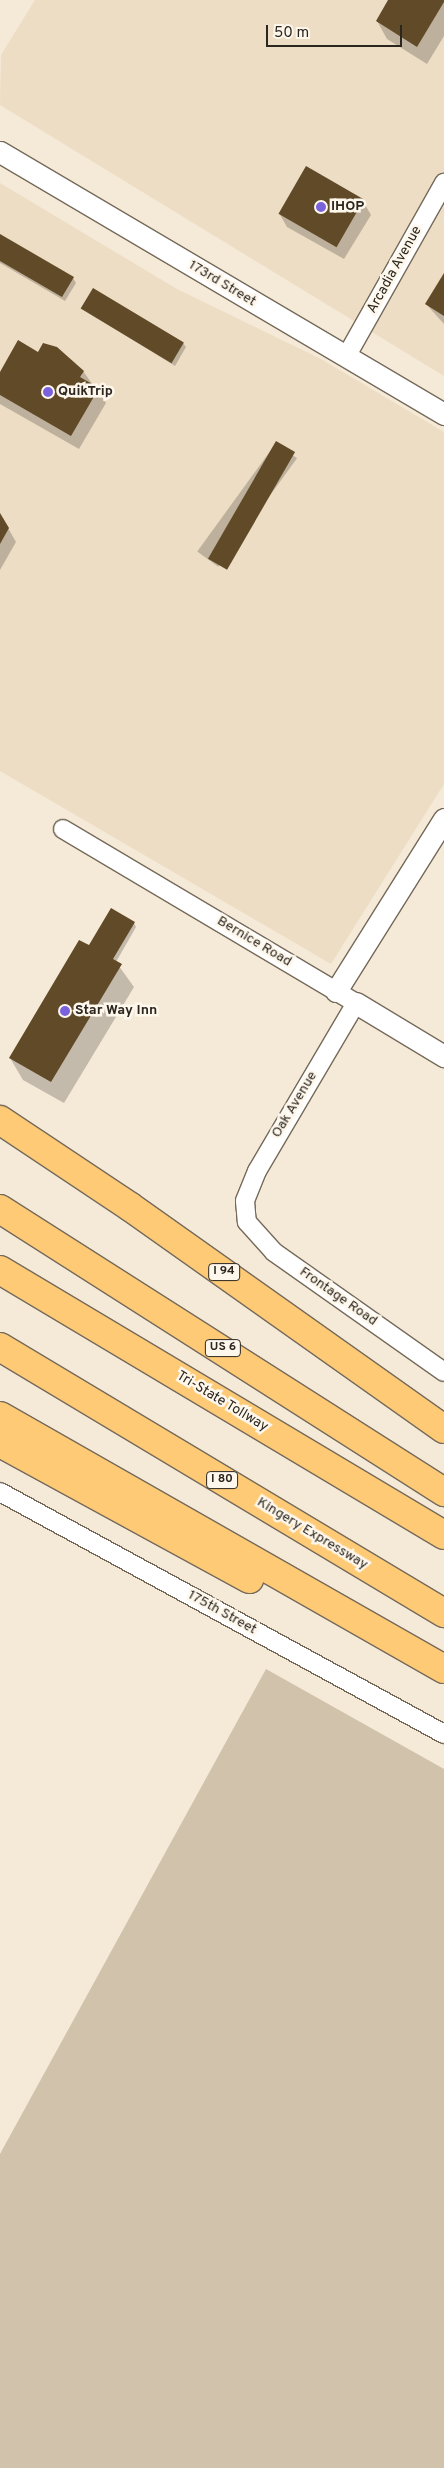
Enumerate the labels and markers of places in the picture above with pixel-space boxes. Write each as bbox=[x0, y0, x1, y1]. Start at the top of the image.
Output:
place label: IHOP bbox=[331, 199, 364, 215]
marker: IHOP bbox=[315, 201, 327, 213]
place label: QuikTrip bbox=[58, 384, 113, 400]
marker: QuikTrip bbox=[42, 386, 54, 398]
place label: Star Way Inn bbox=[75, 1003, 157, 1019]
marker: Star Way Inn bbox=[59, 1005, 71, 1017]

